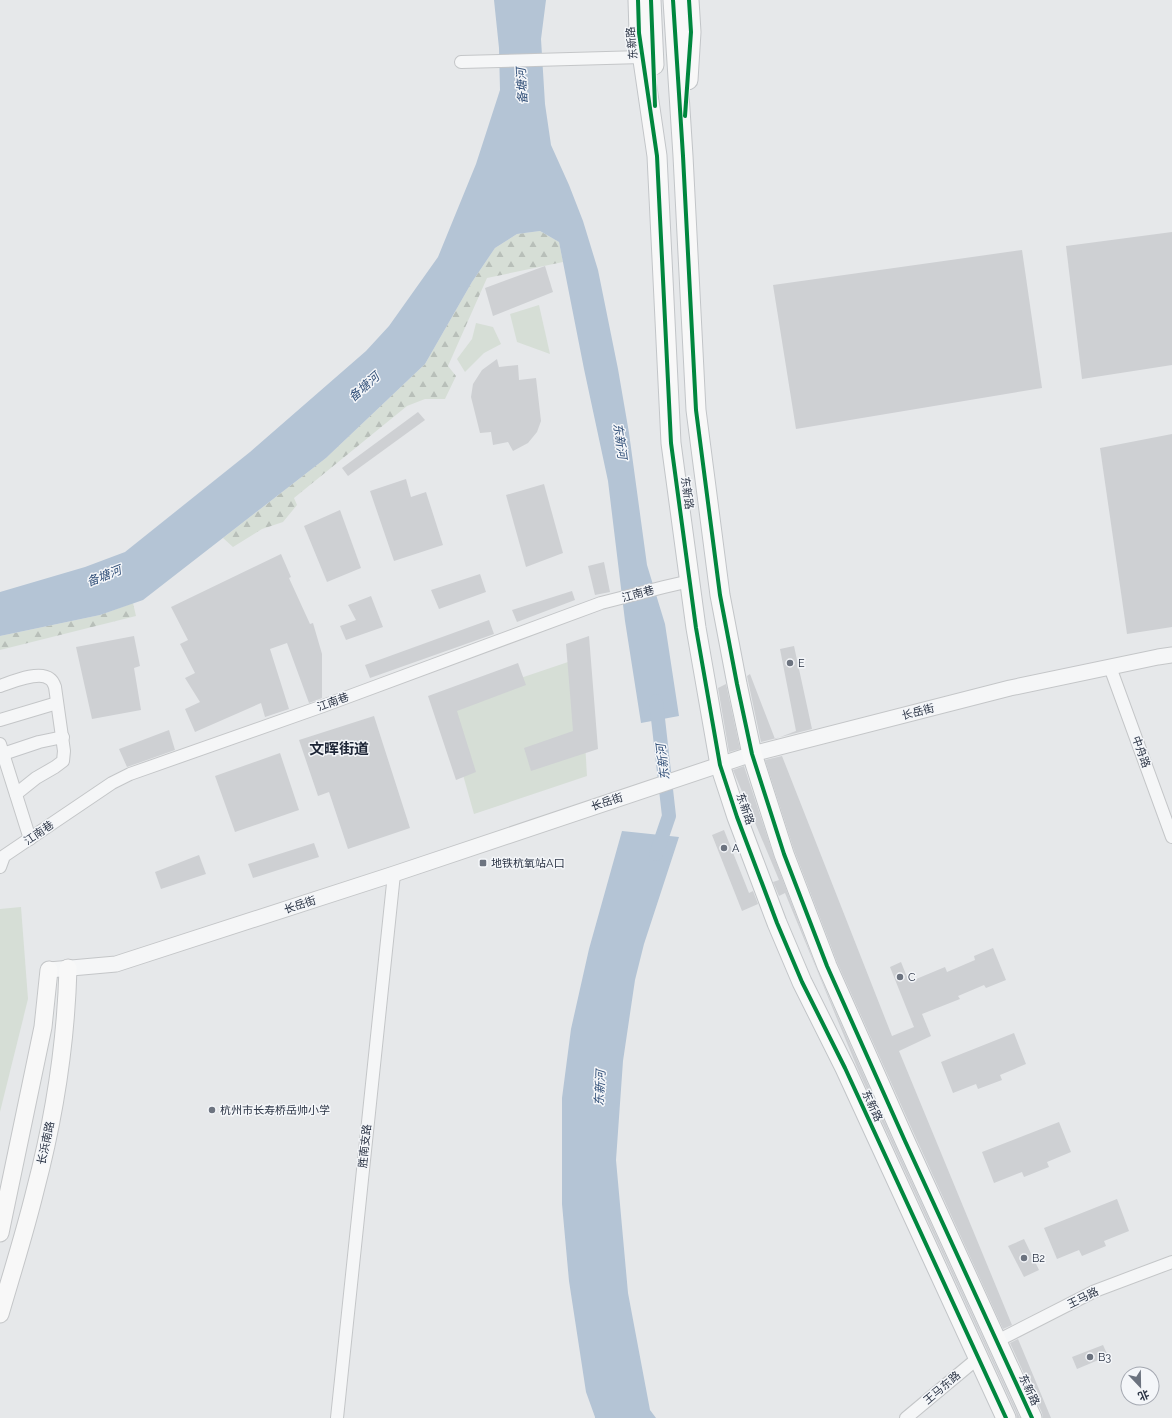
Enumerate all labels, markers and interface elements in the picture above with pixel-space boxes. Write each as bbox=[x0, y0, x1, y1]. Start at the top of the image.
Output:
street label: 东新路 bbox=[624, 26, 640, 60]
water label: 备塘河 bbox=[514, 66, 530, 104]
water label: 备塘河 bbox=[346, 368, 384, 404]
water label: 东新河 bbox=[611, 422, 630, 462]
street label: 东新路 bbox=[678, 476, 696, 510]
water label: 备塘河 bbox=[85, 562, 125, 589]
street label: 江南巷 bbox=[620, 583, 656, 605]
place label: E bbox=[798, 657, 805, 670]
marker: E bbox=[785, 658, 795, 668]
street label: 江南巷 bbox=[315, 690, 351, 714]
street label: 长岳街 bbox=[900, 702, 936, 722]
street label: 中舟路 bbox=[1129, 734, 1153, 770]
district label: 文晖街道 bbox=[309, 740, 369, 758]
water label: 东新河 bbox=[654, 741, 672, 781]
street label: 长岳街 bbox=[589, 791, 625, 813]
street label: 东新路 bbox=[733, 791, 757, 827]
street label: 江南巷 bbox=[22, 818, 56, 848]
place label: A bbox=[732, 842, 740, 855]
marker: A bbox=[719, 843, 729, 853]
place label: 地铁杭氧站A口 bbox=[491, 857, 564, 870]
marker: 地铁杭氧站A口 bbox=[478, 858, 488, 868]
street label: 长岳街 bbox=[282, 894, 318, 916]
place label: C bbox=[908, 971, 916, 984]
marker: C bbox=[895, 972, 905, 982]
water label: 东新河 bbox=[592, 1068, 608, 1106]
street label: 东新路 bbox=[859, 1088, 885, 1124]
place label: 杭州市长寿桥岳帅小学 bbox=[220, 1104, 330, 1117]
marker: 杭州市长寿桥岳帅小学 bbox=[207, 1105, 217, 1115]
street label: 长浜南路 bbox=[35, 1120, 57, 1166]
street label: 胜南支路 bbox=[356, 1123, 374, 1169]
place label: B2 bbox=[1032, 1252, 1045, 1265]
marker: B2 bbox=[1019, 1253, 1029, 1263]
street label: 王马路 bbox=[1065, 1285, 1101, 1311]
place label: B3 bbox=[1098, 1351, 1111, 1364]
marker: B3 bbox=[1085, 1352, 1095, 1362]
north arrow bbox=[1120, 1366, 1160, 1406]
street label: 王马东路 bbox=[921, 1369, 963, 1407]
street label: 东新路 bbox=[1016, 1372, 1042, 1408]
text: 北 bbox=[1136, 1387, 1151, 1403]

